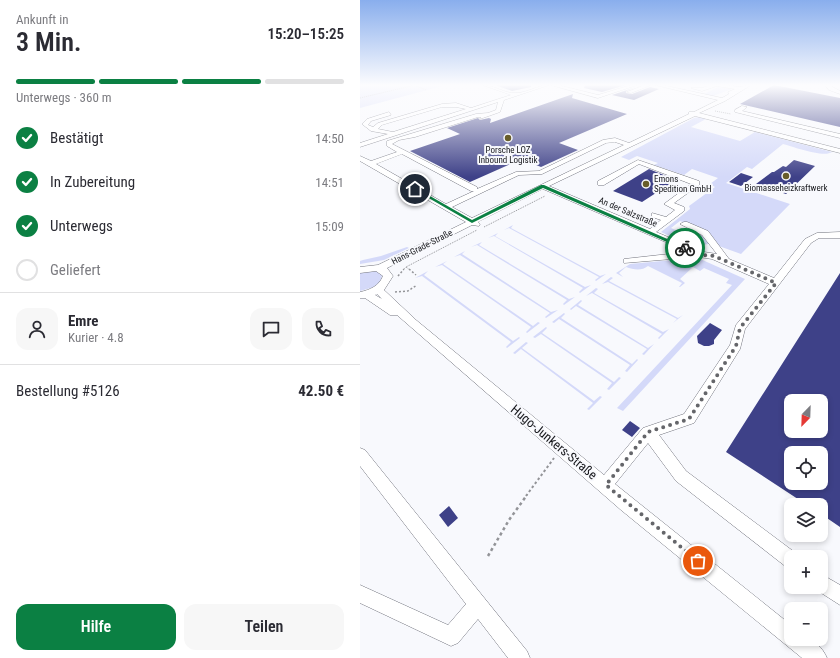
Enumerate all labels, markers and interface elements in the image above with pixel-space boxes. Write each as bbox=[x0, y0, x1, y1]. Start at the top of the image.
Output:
text: Ankunft in bbox=[16, 12, 68, 27]
text: 15:20–15:25 bbox=[267, 25, 344, 43]
text: 3 Min. bbox=[16, 27, 81, 57]
text: Unterwegs · 360 m bbox=[16, 90, 112, 105]
icon: check bbox=[16, 127, 38, 149]
text: Bestätigt bbox=[50, 129, 103, 147]
text: 14:50 bbox=[315, 131, 344, 146]
marker: Porsche LOZ Inbound Logistik bbox=[503, 133, 513, 143]
place label: Porsche LOZ Inbound Logistik bbox=[479, 145, 538, 165]
icon: check bbox=[16, 171, 38, 193]
marker: Biomasseheizkraftwerk bbox=[781, 171, 791, 181]
pin bbox=[398, 172, 432, 206]
text: In Zubereitung bbox=[50, 173, 135, 191]
place label: Emons Spedition GmbH bbox=[654, 174, 712, 194]
text: 14:51 bbox=[315, 175, 344, 190]
icon: home bbox=[404, 178, 426, 200]
marker: Emons Spedition GmbH bbox=[641, 179, 651, 189]
place label: Biomasseheizkraftwerk bbox=[745, 183, 827, 193]
street label: An der Salzstraße bbox=[597, 195, 659, 229]
icon: check bbox=[16, 215, 38, 237]
text: Unterwegs bbox=[50, 217, 113, 235]
text: 15:09 bbox=[315, 219, 344, 234]
street label: Hans-Grade-Straße bbox=[390, 227, 454, 267]
courier bbox=[665, 228, 705, 268]
icon: bike bbox=[674, 237, 696, 259]
text: Geliefert bbox=[50, 261, 101, 279]
button: person bbox=[16, 308, 58, 350]
button: chat bbox=[250, 308, 292, 350]
button: phone bbox=[302, 308, 344, 350]
text: Emre bbox=[68, 312, 99, 330]
text: Kurier · 4.8 bbox=[68, 330, 124, 345]
text: Bestellung #5126 bbox=[16, 382, 120, 400]
text: 42.50 € bbox=[298, 382, 344, 400]
north arrow bbox=[784, 394, 828, 438]
map controls bbox=[784, 394, 828, 646]
street label: Hugo-Junkers-Straße bbox=[508, 402, 600, 482]
button: locate bbox=[784, 446, 828, 490]
button: layers bbox=[784, 498, 828, 542]
pin bbox=[681, 544, 715, 578]
icon: bag bbox=[687, 550, 709, 572]
button: + bbox=[784, 550, 828, 594]
button: − bbox=[784, 602, 828, 646]
button: Hilfe bbox=[16, 604, 176, 650]
button: Teilen bbox=[184, 604, 344, 650]

